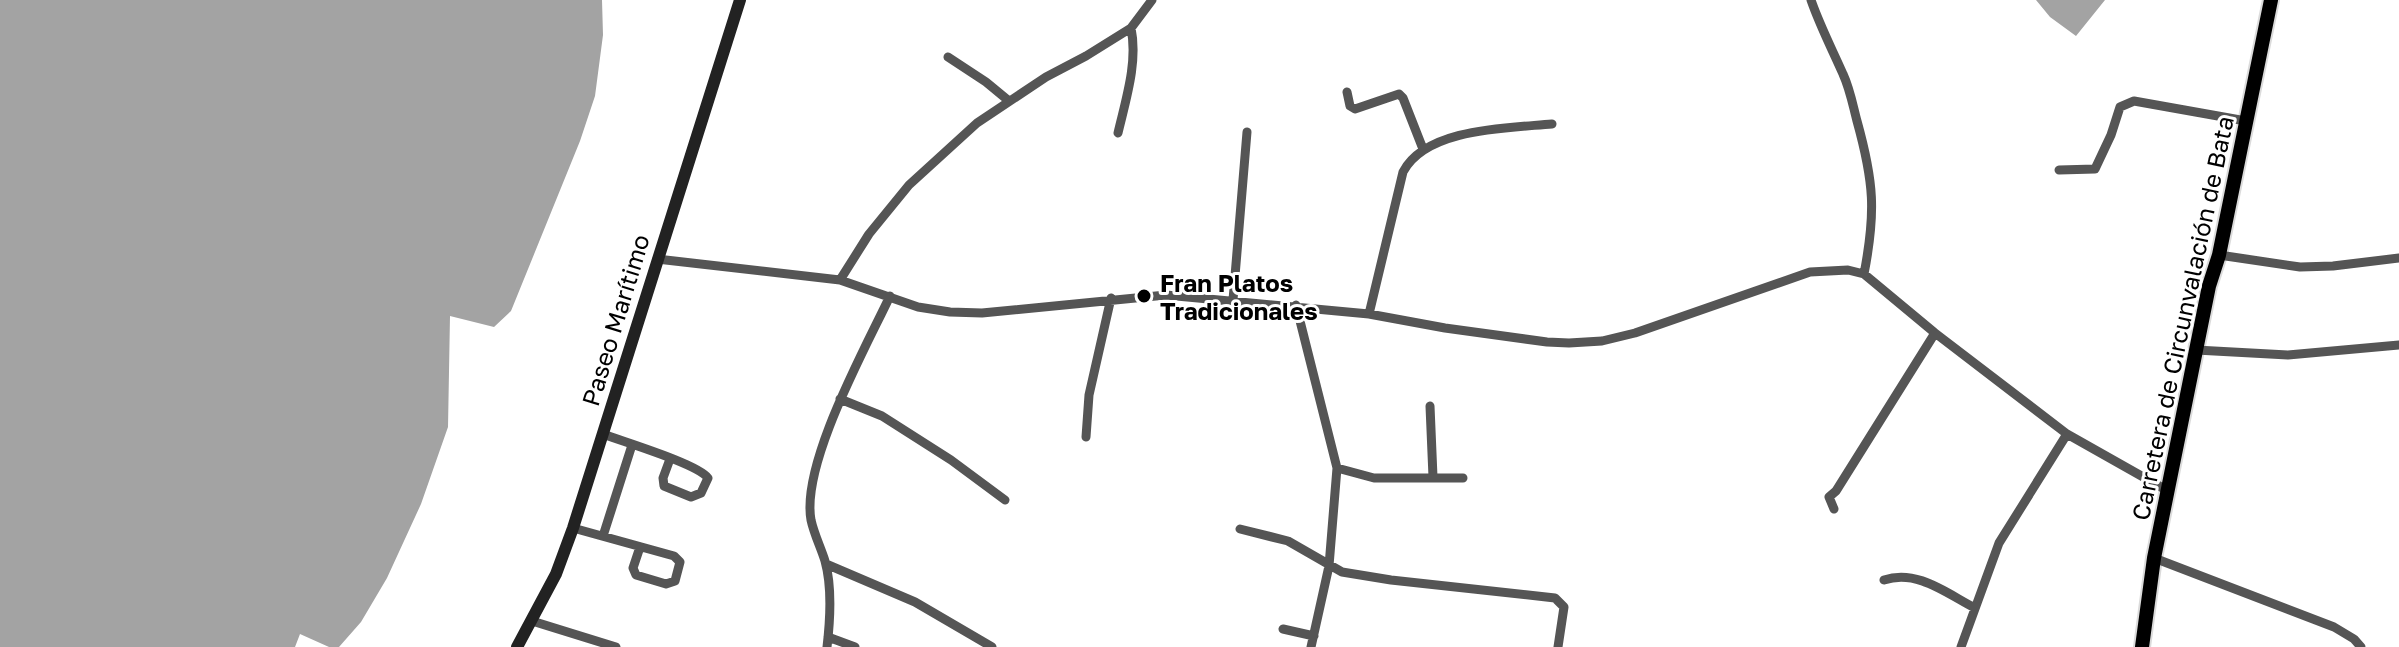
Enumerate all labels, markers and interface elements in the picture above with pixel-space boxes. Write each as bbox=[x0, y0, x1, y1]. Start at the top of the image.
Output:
street label: Carretera de Circunvalación de Bata bbox=[2125, 113, 2239, 523]
street label: Paseo Marítimo bbox=[575, 231, 655, 409]
place label: Fran Platos Tradicionales bbox=[1160, 268, 1318, 325]
marker: Fran Platos Tradicionales bbox=[1135, 287, 1153, 305]

